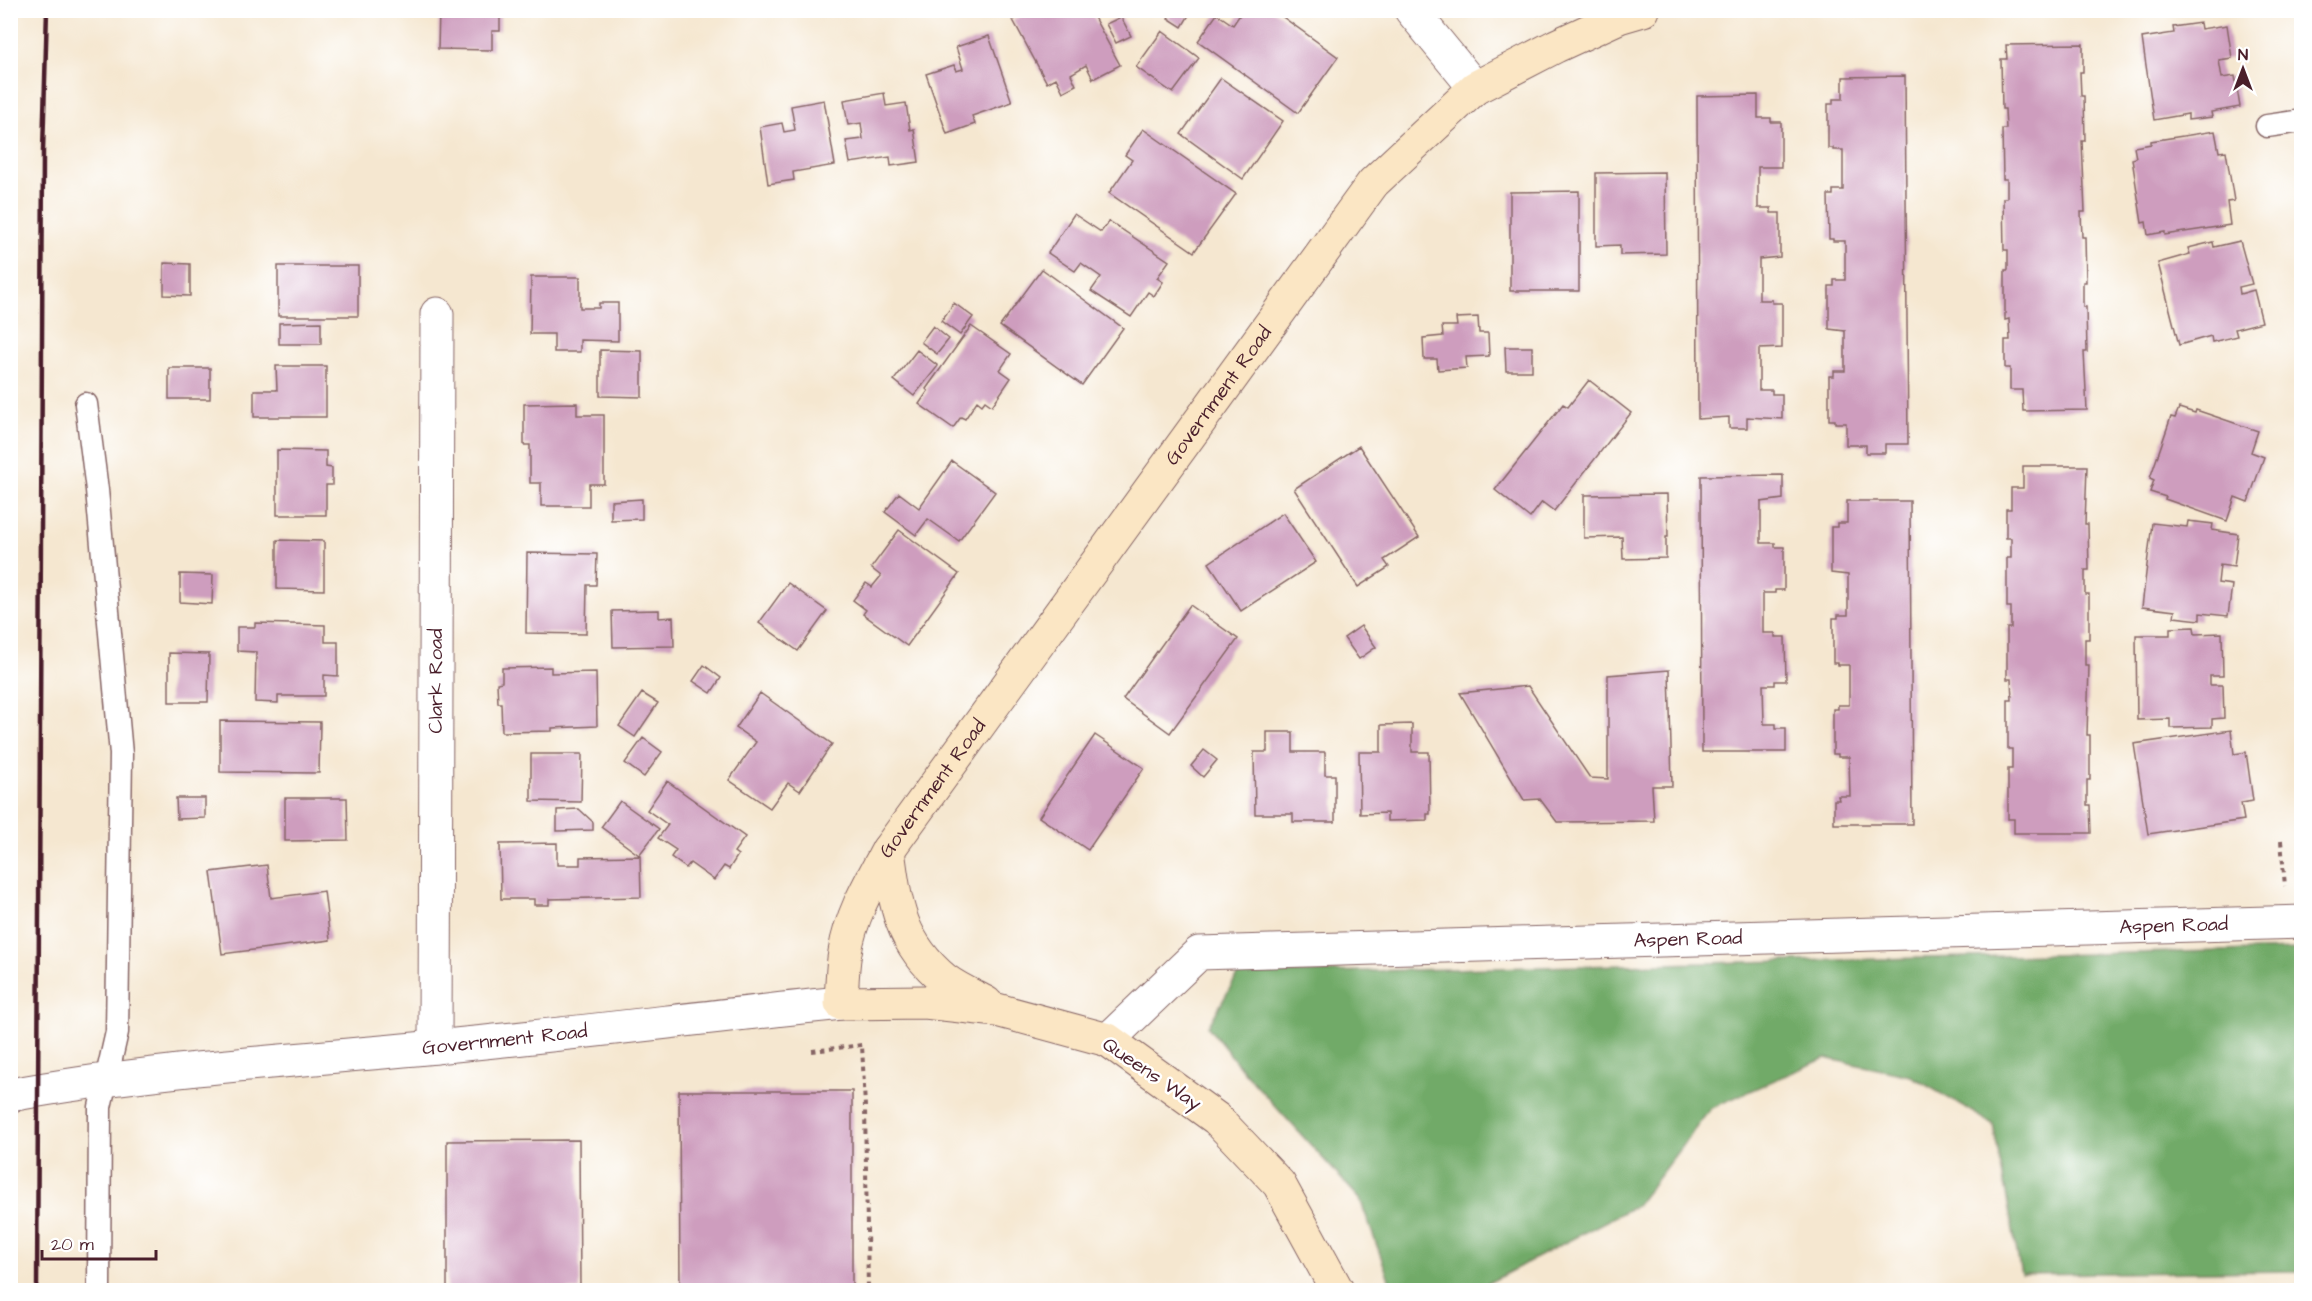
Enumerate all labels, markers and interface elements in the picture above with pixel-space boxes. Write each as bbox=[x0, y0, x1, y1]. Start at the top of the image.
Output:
north arrow bbox=[2213, 39, 2273, 99]
text: N bbox=[2238, 44, 2248, 66]
street label: Government Road bbox=[1158, 320, 1279, 471]
street label: Clark Road bbox=[422, 629, 450, 733]
street label: Government Road bbox=[872, 713, 993, 863]
street label: Aspen Road bbox=[2119, 910, 2228, 941]
street label: Aspen Road bbox=[1633, 924, 1743, 955]
street label: Government Road bbox=[421, 1017, 589, 1062]
street label: Queens Way bbox=[1096, 1031, 1207, 1118]
scale bar bbox=[42, 1223, 156, 1261]
text: 20 m bbox=[51, 1232, 94, 1257]

